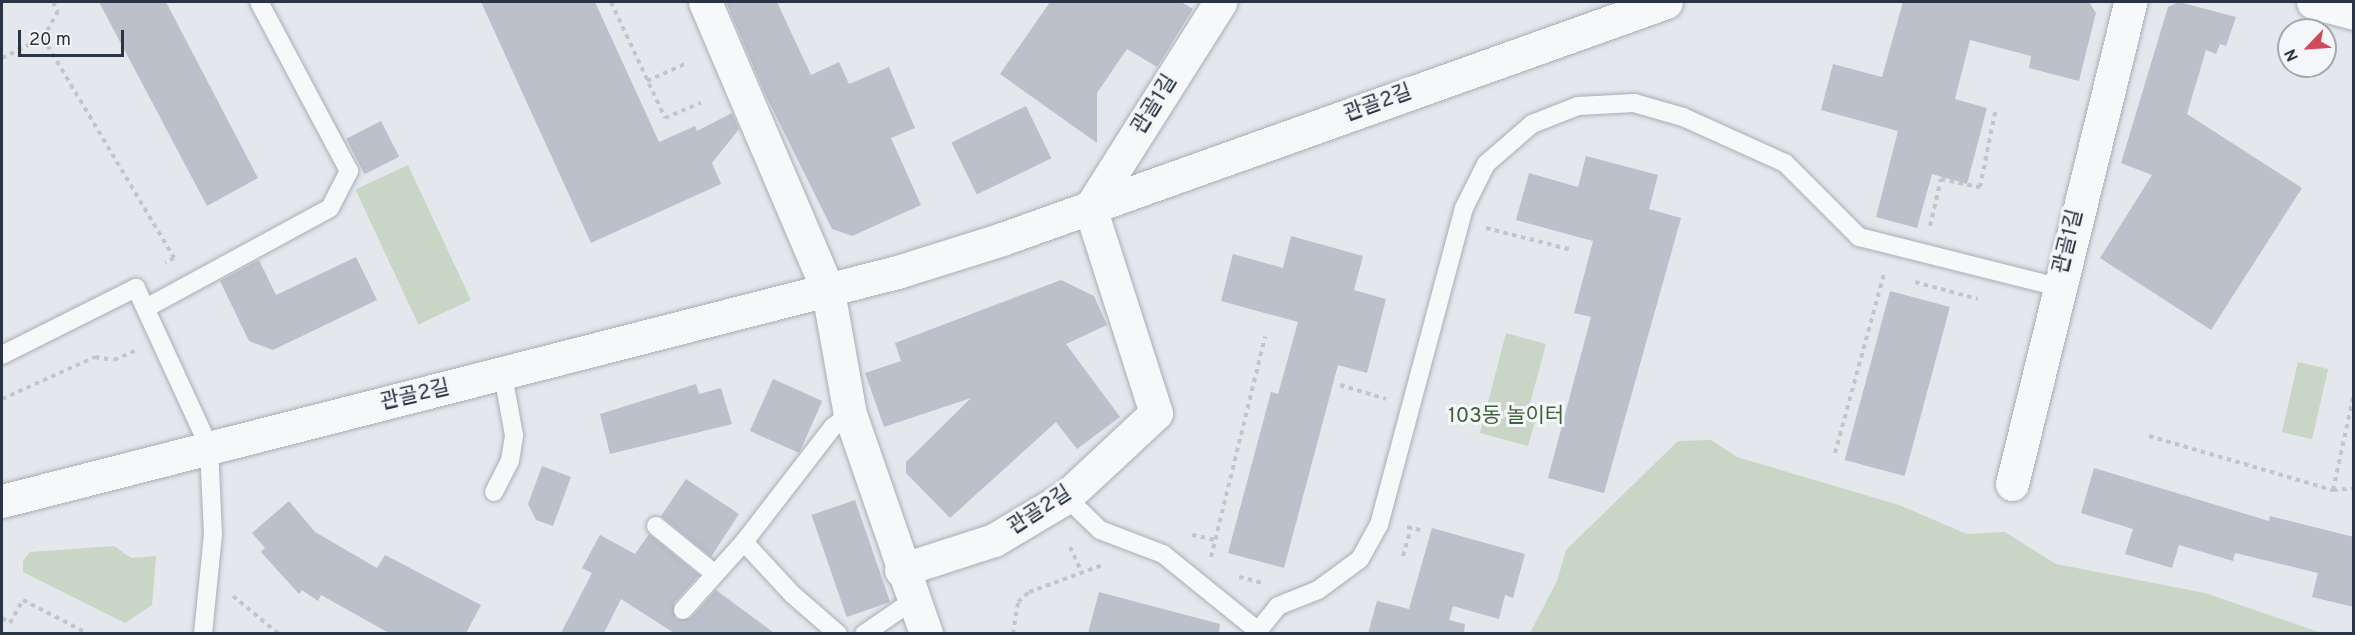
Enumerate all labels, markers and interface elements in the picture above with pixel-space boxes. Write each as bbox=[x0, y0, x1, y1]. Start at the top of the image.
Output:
scale bar bbox=[21, 18, 128, 56]
north arrow bbox=[2277, 18, 2337, 78]
text: 20 m bbox=[29, 29, 71, 52]
text: N bbox=[2281, 45, 2304, 64]
street label: 관골1길 bbox=[1127, 70, 1183, 140]
street label: 관골2길 bbox=[1340, 80, 1416, 128]
street label: 관골1길 bbox=[2049, 207, 2089, 277]
street label: 관골2길 bbox=[378, 376, 452, 416]
park label: 103동 놀이터 bbox=[1448, 404, 1564, 430]
street label: 관골2길 bbox=[1003, 481, 1077, 541]

